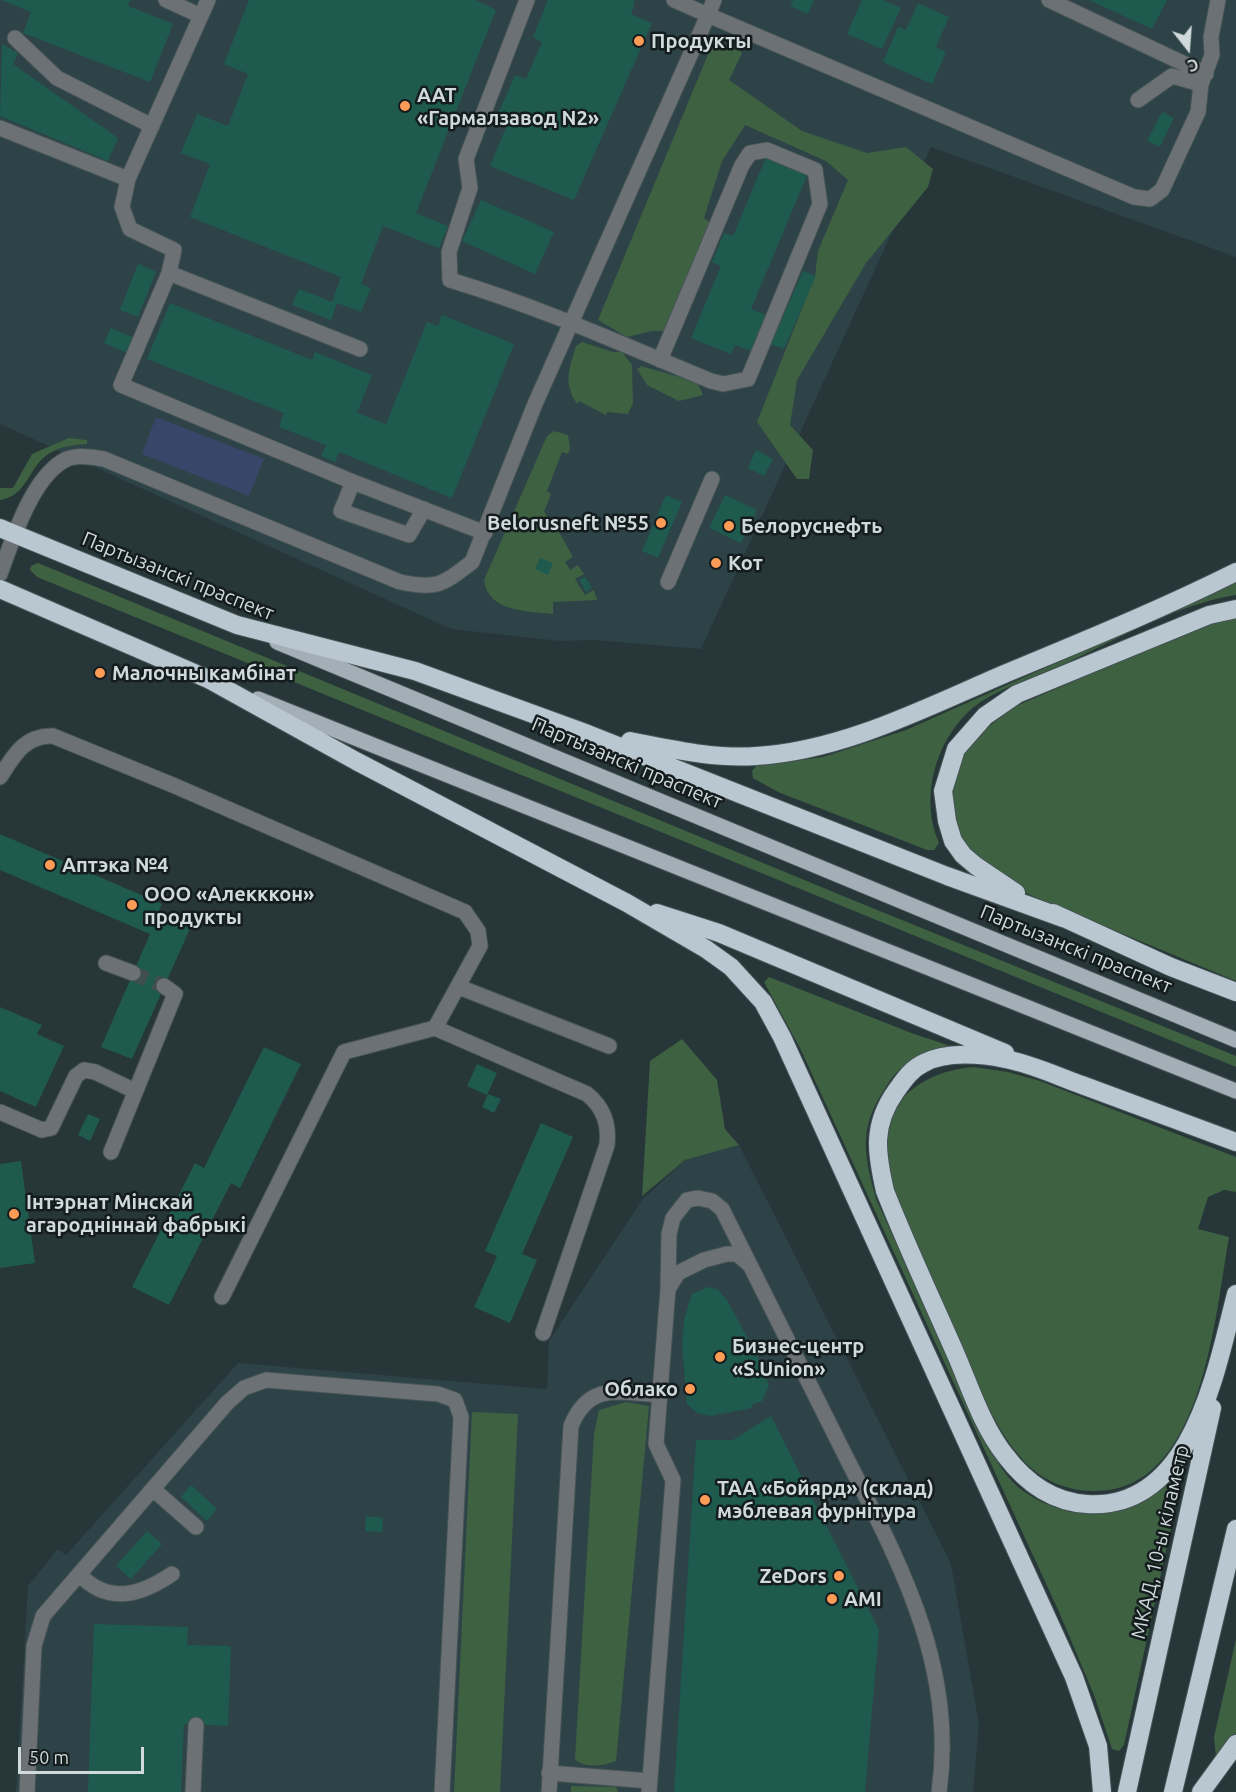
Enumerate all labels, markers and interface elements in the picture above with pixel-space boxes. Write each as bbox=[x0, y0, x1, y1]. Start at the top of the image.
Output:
north arrow bbox=[1158, 18, 1218, 78]
place label: Продукты bbox=[651, 29, 751, 53]
marker: Продукты bbox=[632, 34, 646, 48]
text: С bbox=[1186, 55, 1201, 75]
place label: ААТ «Гармалзавод N2» bbox=[417, 83, 599, 130]
marker: ААТ «Гармалзавод N2» bbox=[398, 99, 412, 113]
place label: Belorusneft №55 bbox=[487, 511, 649, 535]
place label: Белоруснефть bbox=[741, 514, 882, 538]
marker: Belorusneft №55 bbox=[654, 516, 668, 530]
marker: Белоруснефть bbox=[722, 519, 736, 533]
street label: Партызанскі праспект bbox=[79, 527, 277, 625]
place label: Кот bbox=[728, 551, 763, 575]
marker: Кот bbox=[709, 556, 723, 570]
place label: Малочны камбінат bbox=[112, 661, 296, 685]
marker: Малочны камбінат bbox=[93, 666, 107, 680]
street label: Партызанскі праспект bbox=[528, 712, 726, 814]
place label: Аптэка №4 bbox=[62, 853, 169, 877]
marker: Аптэка №4 bbox=[43, 858, 57, 872]
place label: ООО «Алекккон» продукты bbox=[144, 882, 314, 929]
marker: ООО «Алекккон» продукты bbox=[125, 898, 139, 912]
street label: Партызанскі праспект bbox=[977, 900, 1175, 998]
place label: Інтэрнат Мінскай агародніннай фабрыкі bbox=[26, 1190, 246, 1237]
marker: Інтэрнат Мінскай агародніннай фабрыкі bbox=[7, 1207, 21, 1221]
place label: Бизнес-центр «S.Union» bbox=[732, 1334, 864, 1381]
marker: Бизнес-центр «S.Union» bbox=[713, 1350, 727, 1364]
place label: Облако bbox=[604, 1377, 678, 1401]
marker: Облако bbox=[683, 1382, 697, 1396]
street label: МКАД, 10-ы кіламетр bbox=[1126, 1443, 1194, 1641]
place label: ТАА «Бойярд» (склад) мэблевая фурнітура bbox=[717, 1476, 934, 1523]
marker: ТАА «Бойярд» (склад) мэблевая фурнітура bbox=[698, 1493, 712, 1507]
place label: ZeDors bbox=[759, 1564, 827, 1588]
marker: ZeDors bbox=[832, 1569, 846, 1583]
place label: AMI bbox=[844, 1587, 882, 1611]
marker: AMI bbox=[825, 1592, 839, 1606]
scale bar bbox=[21, 1735, 147, 1773]
text: 50 m bbox=[29, 1747, 69, 1767]

